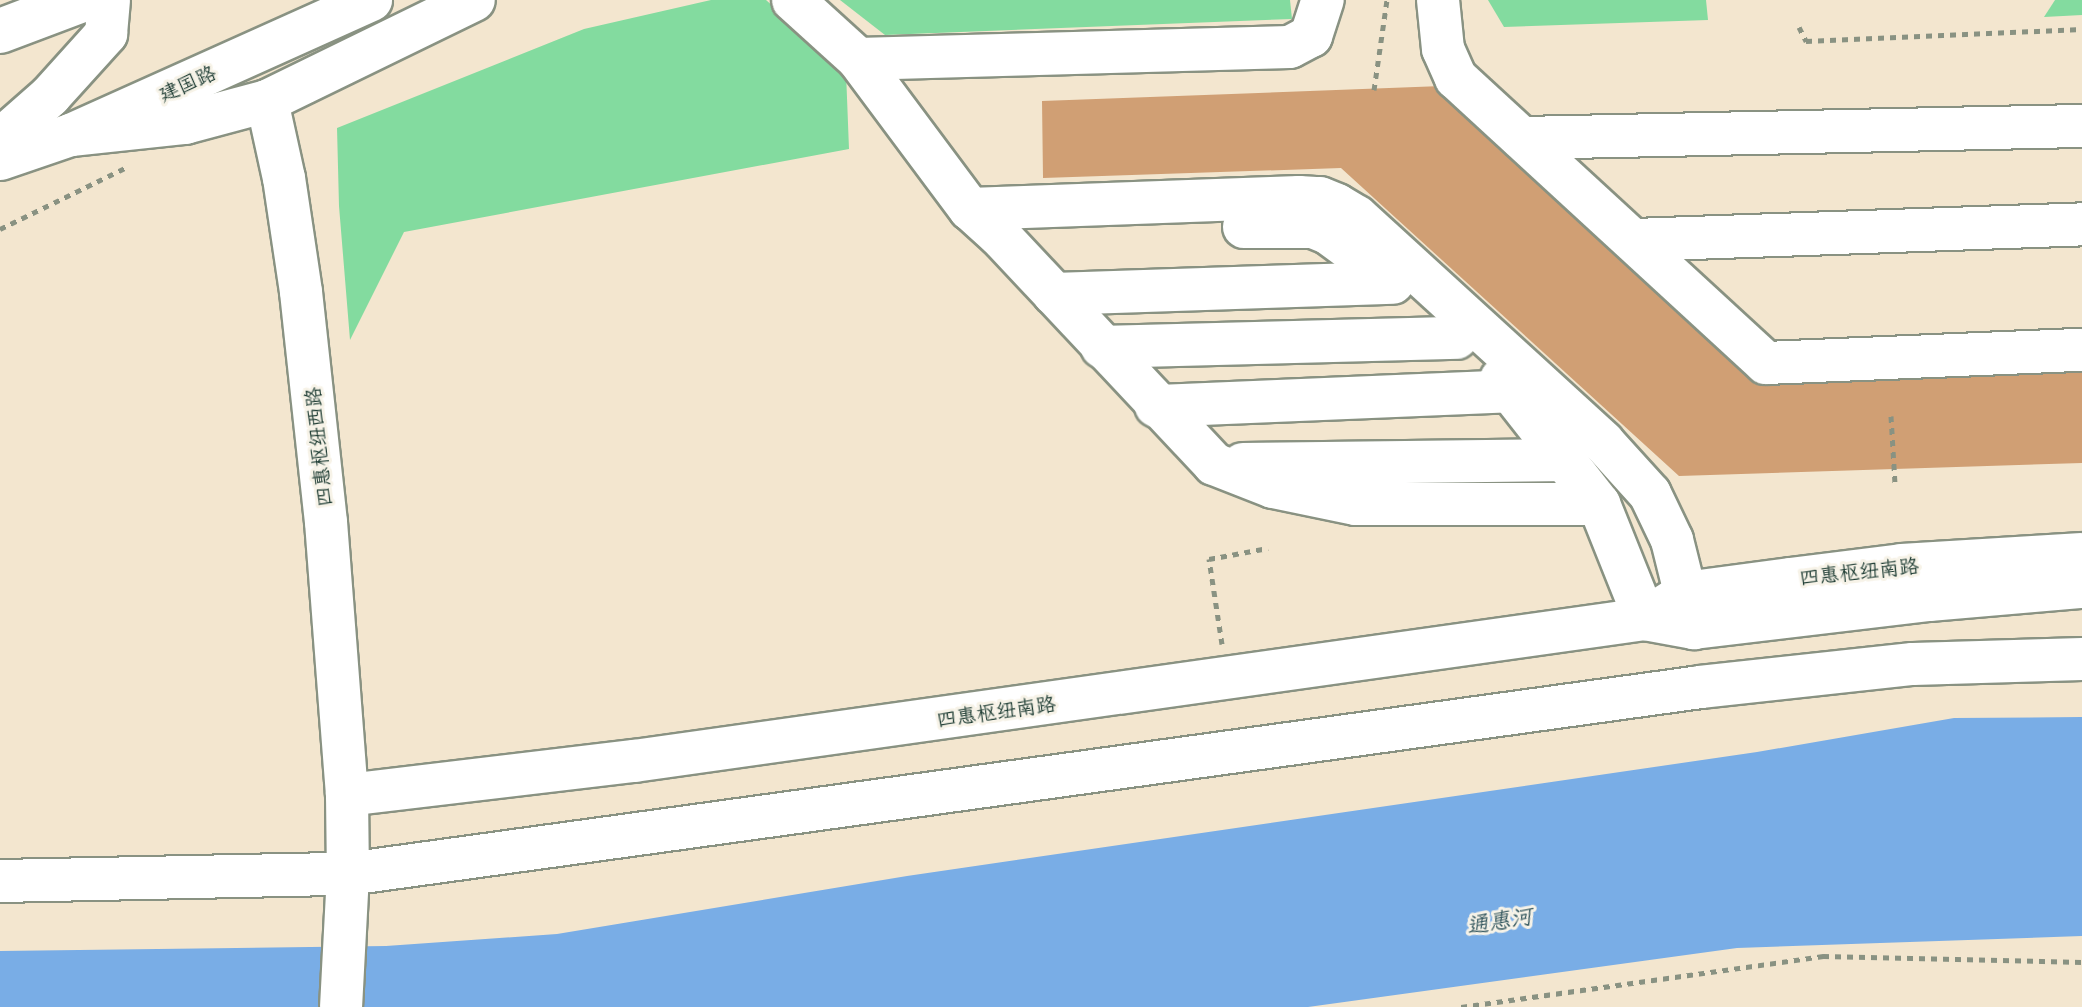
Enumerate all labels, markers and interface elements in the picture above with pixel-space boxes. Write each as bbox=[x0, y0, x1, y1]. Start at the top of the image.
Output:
street label: 建国路 bbox=[155, 60, 219, 106]
street label: 四惠枢纽西路 bbox=[300, 386, 336, 508]
street label: 四惠枢纽南路 bbox=[1798, 553, 1920, 589]
street label: 四惠枢纽南路 bbox=[935, 691, 1057, 731]
water label: 通惠河 bbox=[1464, 901, 1534, 937]

